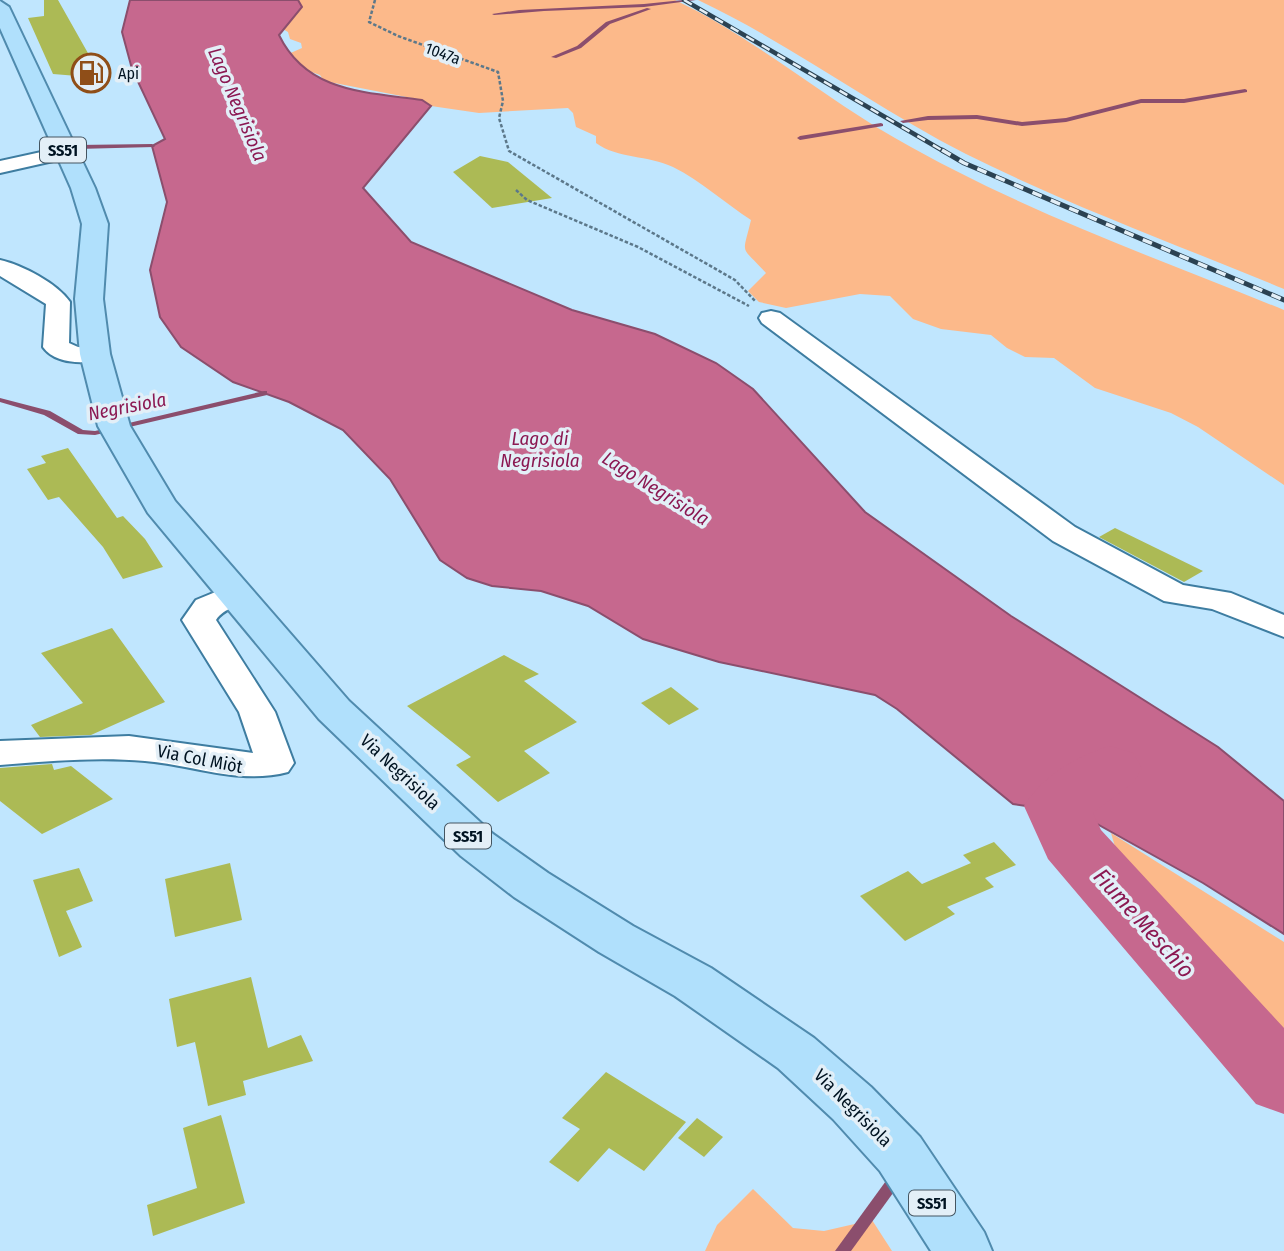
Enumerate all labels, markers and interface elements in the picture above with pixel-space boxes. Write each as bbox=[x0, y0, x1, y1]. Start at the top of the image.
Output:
street label: 1047a bbox=[423, 38, 463, 69]
water label: Lago Negrisiola bbox=[203, 44, 272, 165]
fuel station icon: Api bbox=[70, 52, 112, 94]
place label: Api bbox=[118, 64, 139, 83]
road number: SS51 bbox=[40, 138, 86, 162]
water label: Negrisiola bbox=[86, 388, 168, 425]
water label: Lago di Negrisiola bbox=[500, 427, 580, 472]
water label: Lago Negrisiola bbox=[598, 447, 713, 530]
street label: Via Negrisiola bbox=[356, 730, 445, 815]
street label: Via Col Miòt bbox=[155, 740, 245, 778]
road number: SS51 bbox=[445, 824, 491, 848]
water label: Fiume Meschio bbox=[1088, 863, 1200, 983]
street label: Via Negrisiola bbox=[810, 1065, 897, 1152]
road number: SS51 bbox=[909, 1190, 955, 1216]

